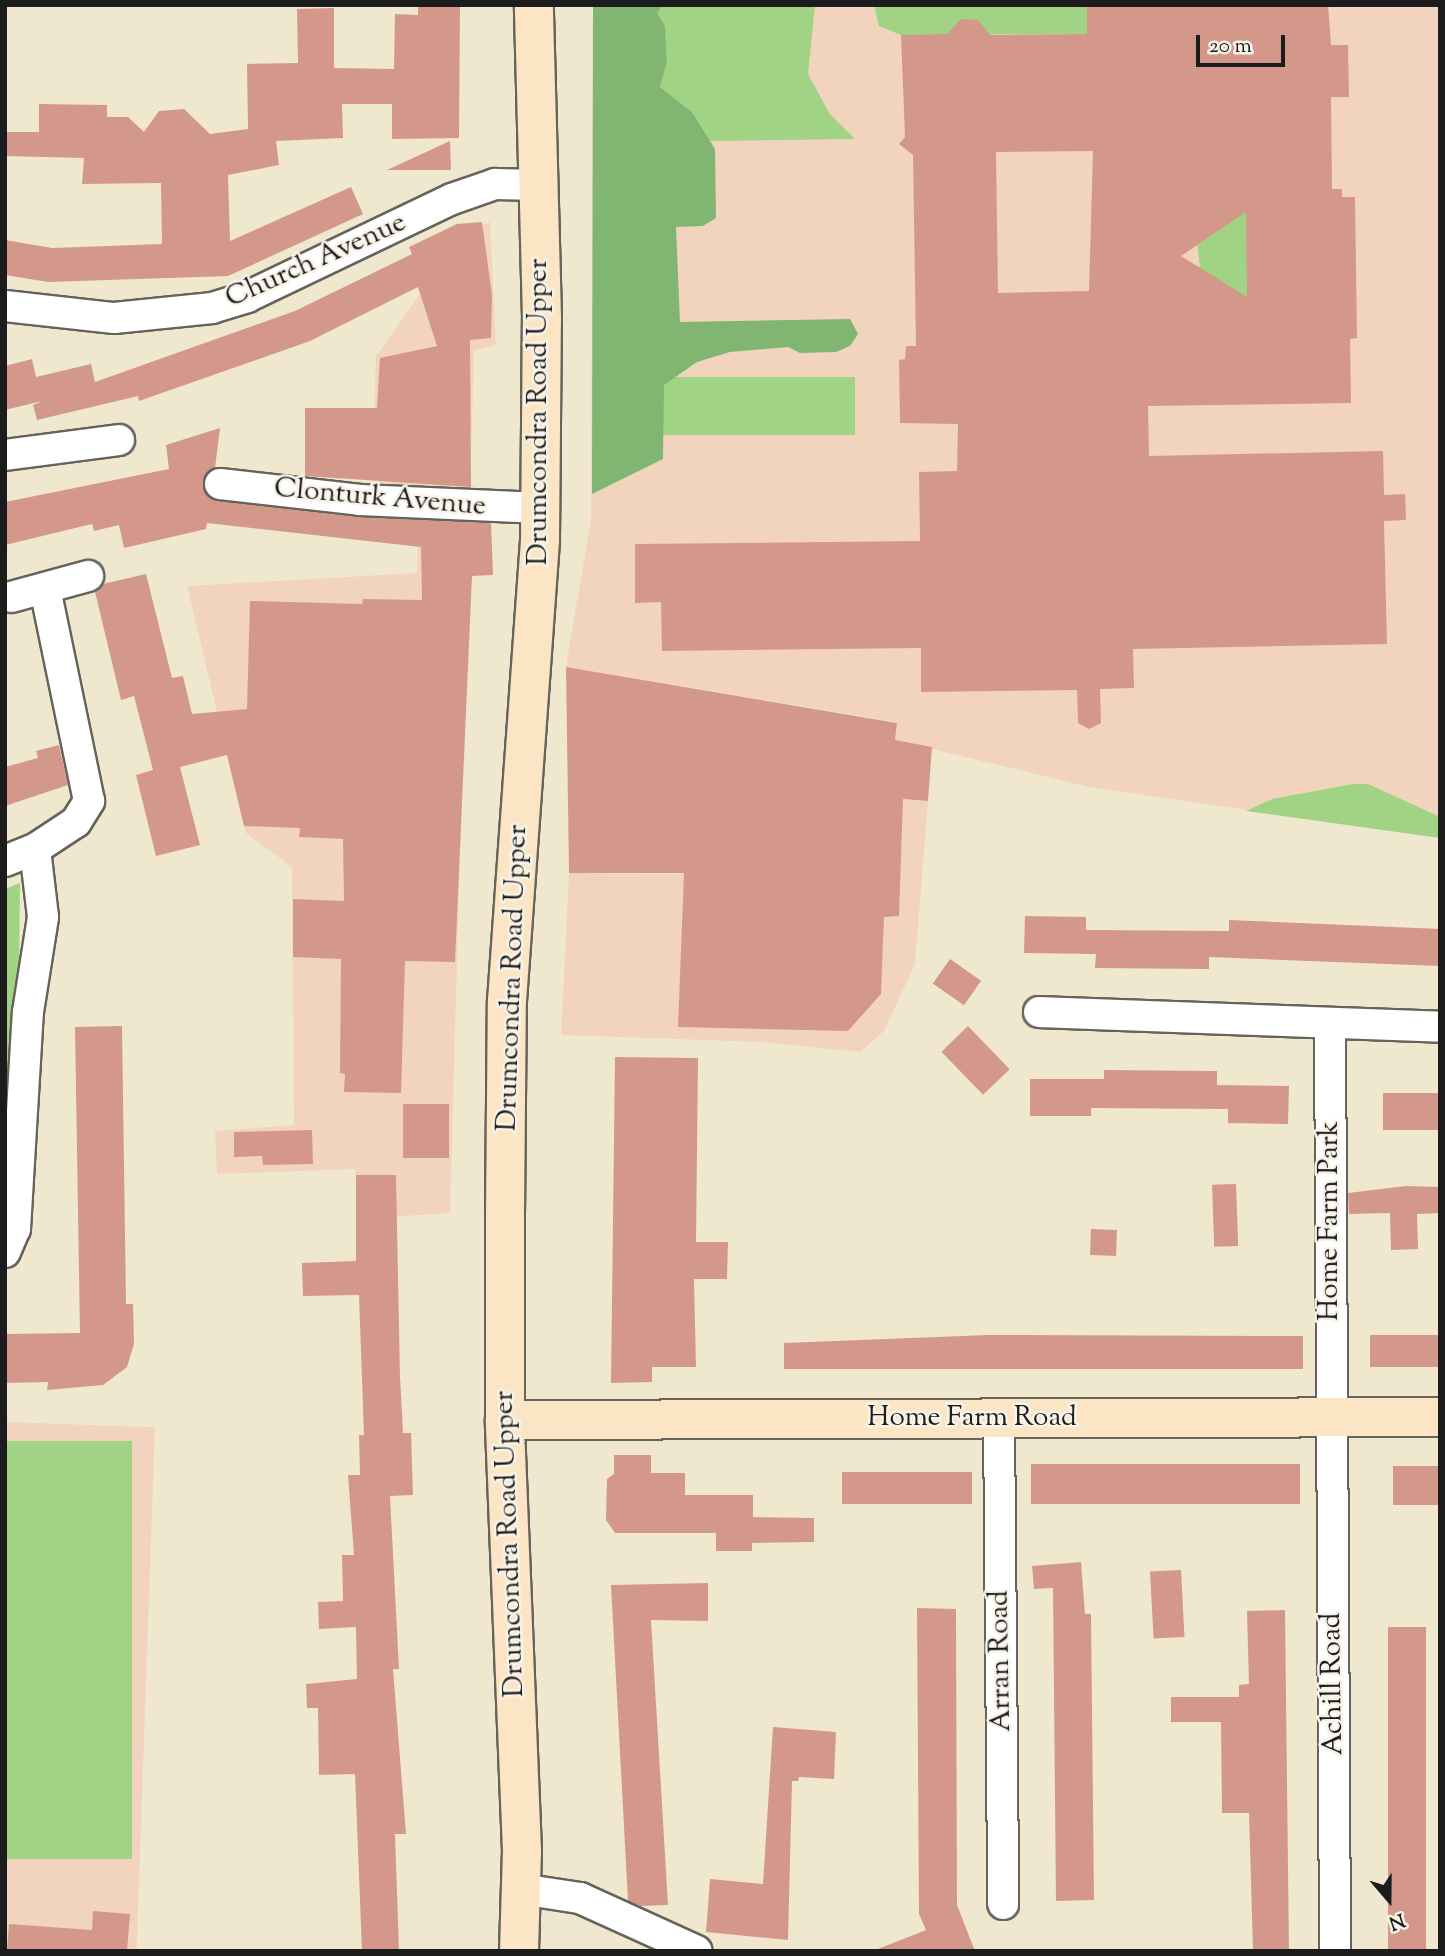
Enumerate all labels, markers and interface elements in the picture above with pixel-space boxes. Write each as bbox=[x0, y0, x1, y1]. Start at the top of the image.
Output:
scale bar bbox=[1200, 21, 1289, 65]
text: 20 m bbox=[1209, 32, 1252, 62]
street label: Church Avenue bbox=[221, 206, 411, 316]
street label: Drumcondra Road Upper bbox=[522, 259, 556, 565]
street label: Clonturk Avenue bbox=[273, 472, 487, 524]
street label: Drumcondra Road Upper bbox=[491, 824, 535, 1132]
street label: Home Farm Park bbox=[1313, 1121, 1347, 1321]
street label: Drumcondra Road Upper bbox=[488, 1390, 532, 1698]
street label: Home Farm Road bbox=[867, 1401, 1077, 1435]
street label: Arran Road bbox=[983, 1590, 1019, 1732]
street label: Achill Road bbox=[1315, 1612, 1351, 1756]
north arrow bbox=[1354, 1865, 1424, 1935]
text: N bbox=[1385, 1905, 1408, 1935]

